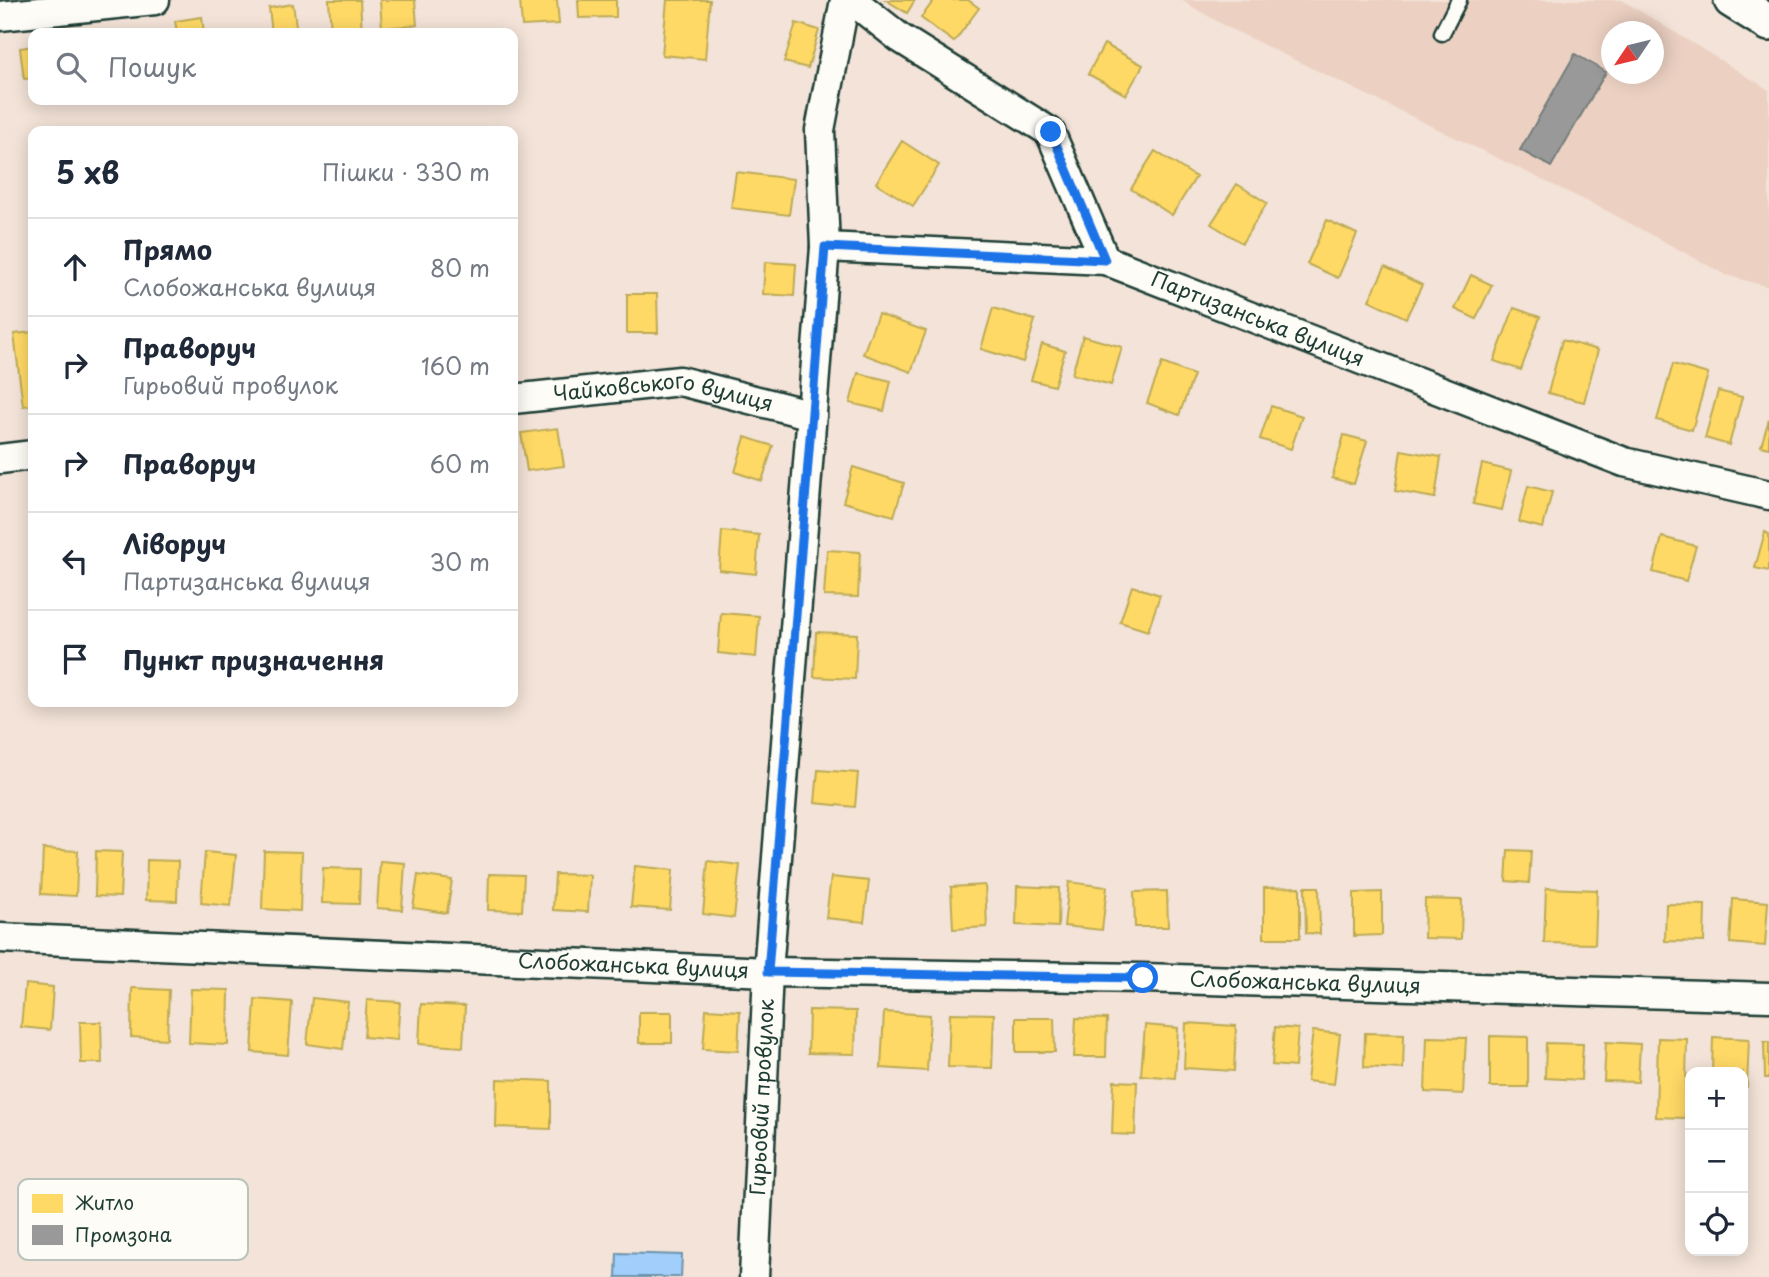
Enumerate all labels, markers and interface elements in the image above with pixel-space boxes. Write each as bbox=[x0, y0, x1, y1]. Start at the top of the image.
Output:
north arrow bbox=[1601, 21, 1664, 84]
search box bbox=[28, 28, 518, 105]
text: Пошук bbox=[108, 47, 196, 86]
icon: search bbox=[52, 48, 90, 86]
route end bbox=[1035, 116, 1066, 147]
text: 5 хв bbox=[56, 149, 119, 194]
text: Пішки · 330 m bbox=[322, 154, 490, 189]
text: Прямо bbox=[123, 230, 212, 269]
icon: ahead bbox=[56, 248, 94, 286]
text: 80 m bbox=[430, 250, 490, 285]
street label: Партизанська вулиця bbox=[1147, 262, 1370, 373]
text: Слобожанська вулиця bbox=[123, 269, 376, 304]
text: Праворуч bbox=[123, 328, 256, 367]
icon: right bbox=[56, 346, 94, 384]
text: 160 m bbox=[421, 348, 490, 383]
street label: Чайковського вулиця bbox=[551, 363, 777, 418]
text: Гирьовий провулок bbox=[123, 367, 338, 402]
icon: right bbox=[56, 444, 94, 482]
text: Праворуч bbox=[123, 444, 256, 483]
text: 60 m bbox=[430, 446, 490, 481]
text: Ліворуч bbox=[123, 524, 226, 563]
icon: left bbox=[56, 542, 94, 580]
text: 30 m bbox=[429, 544, 490, 579]
text: Партизанська вулиця bbox=[123, 563, 371, 598]
icon: arrive bbox=[56, 640, 94, 678]
text: Пункт призначення bbox=[123, 640, 384, 679]
street label: Слобожанська вулиця bbox=[517, 943, 750, 985]
street label: Слобожанська вулиця bbox=[1189, 961, 1421, 1000]
route start bbox=[1127, 962, 1158, 993]
street label: Гирьовий провулок bbox=[740, 998, 781, 1196]
map controls bbox=[1685, 1067, 1748, 1256]
button: + bbox=[1685, 1067, 1748, 1130]
button: − bbox=[1685, 1130, 1748, 1193]
legend bbox=[18, 1179, 248, 1260]
text: Житло bbox=[75, 1188, 134, 1216]
button: locate bbox=[1685, 1193, 1748, 1256]
text: Промзона bbox=[75, 1220, 172, 1248]

